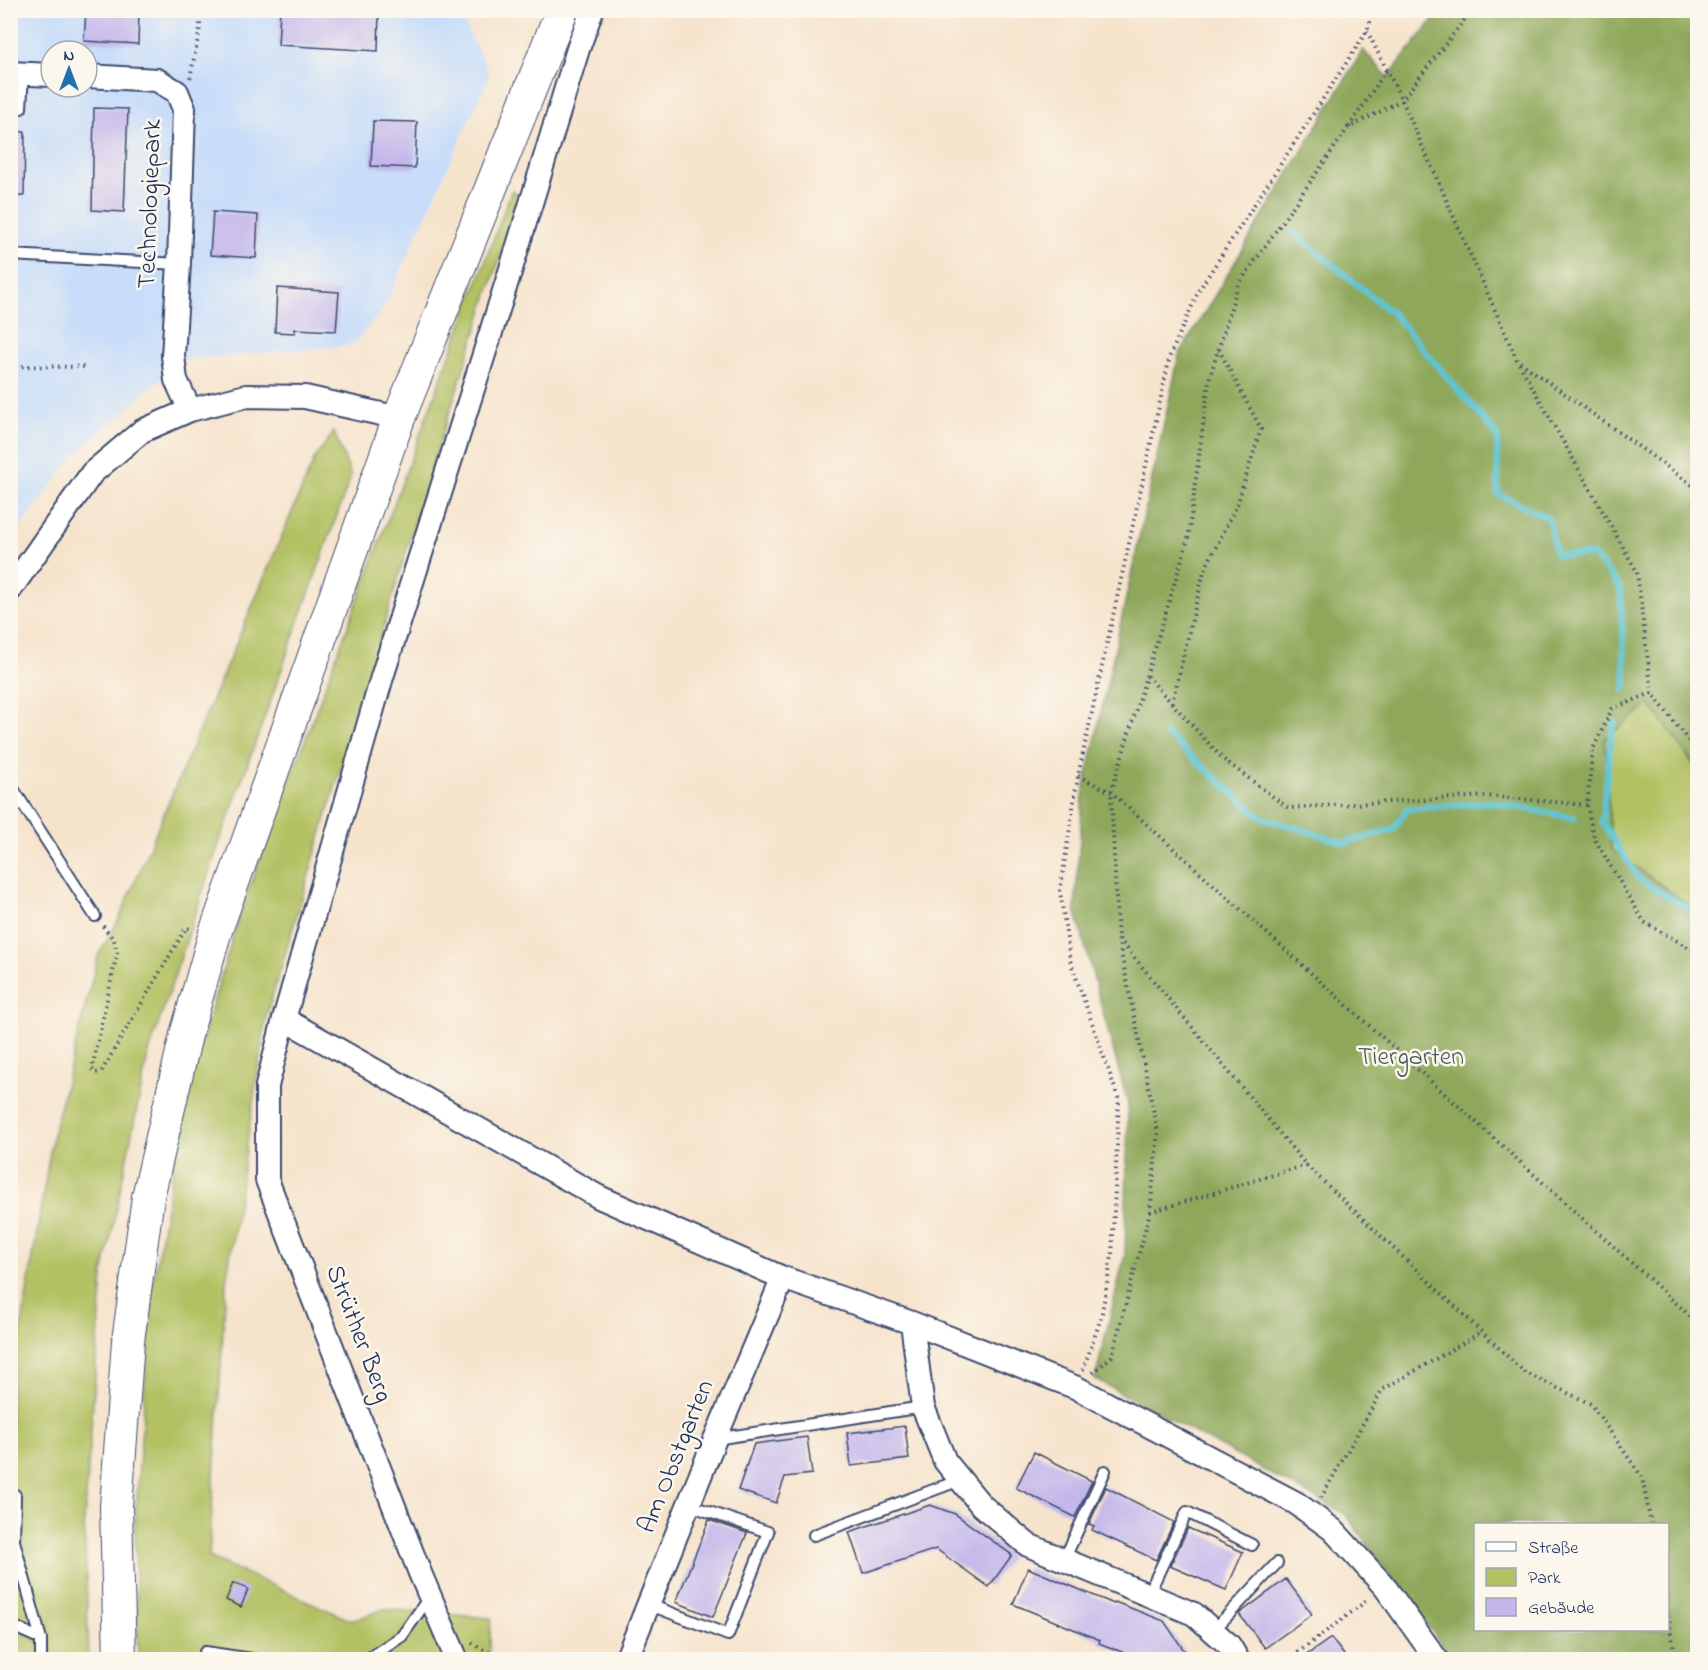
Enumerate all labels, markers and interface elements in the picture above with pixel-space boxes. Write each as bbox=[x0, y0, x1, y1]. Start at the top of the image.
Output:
north arrow bbox=[39, 39, 99, 99]
text: N bbox=[64, 44, 75, 68]
street label: Technologiepark bbox=[129, 118, 173, 289]
park label: Tiergarten bbox=[1358, 1039, 1464, 1077]
street label: Strüther Berg bbox=[314, 1260, 402, 1408]
street label: Am Obstgarten bbox=[629, 1375, 725, 1539]
legend bbox=[1474, 1523, 1669, 1631]
text: Straße bbox=[1528, 1536, 1579, 1562]
text: Park bbox=[1528, 1566, 1561, 1592]
text: Gebäude bbox=[1528, 1596, 1595, 1622]

